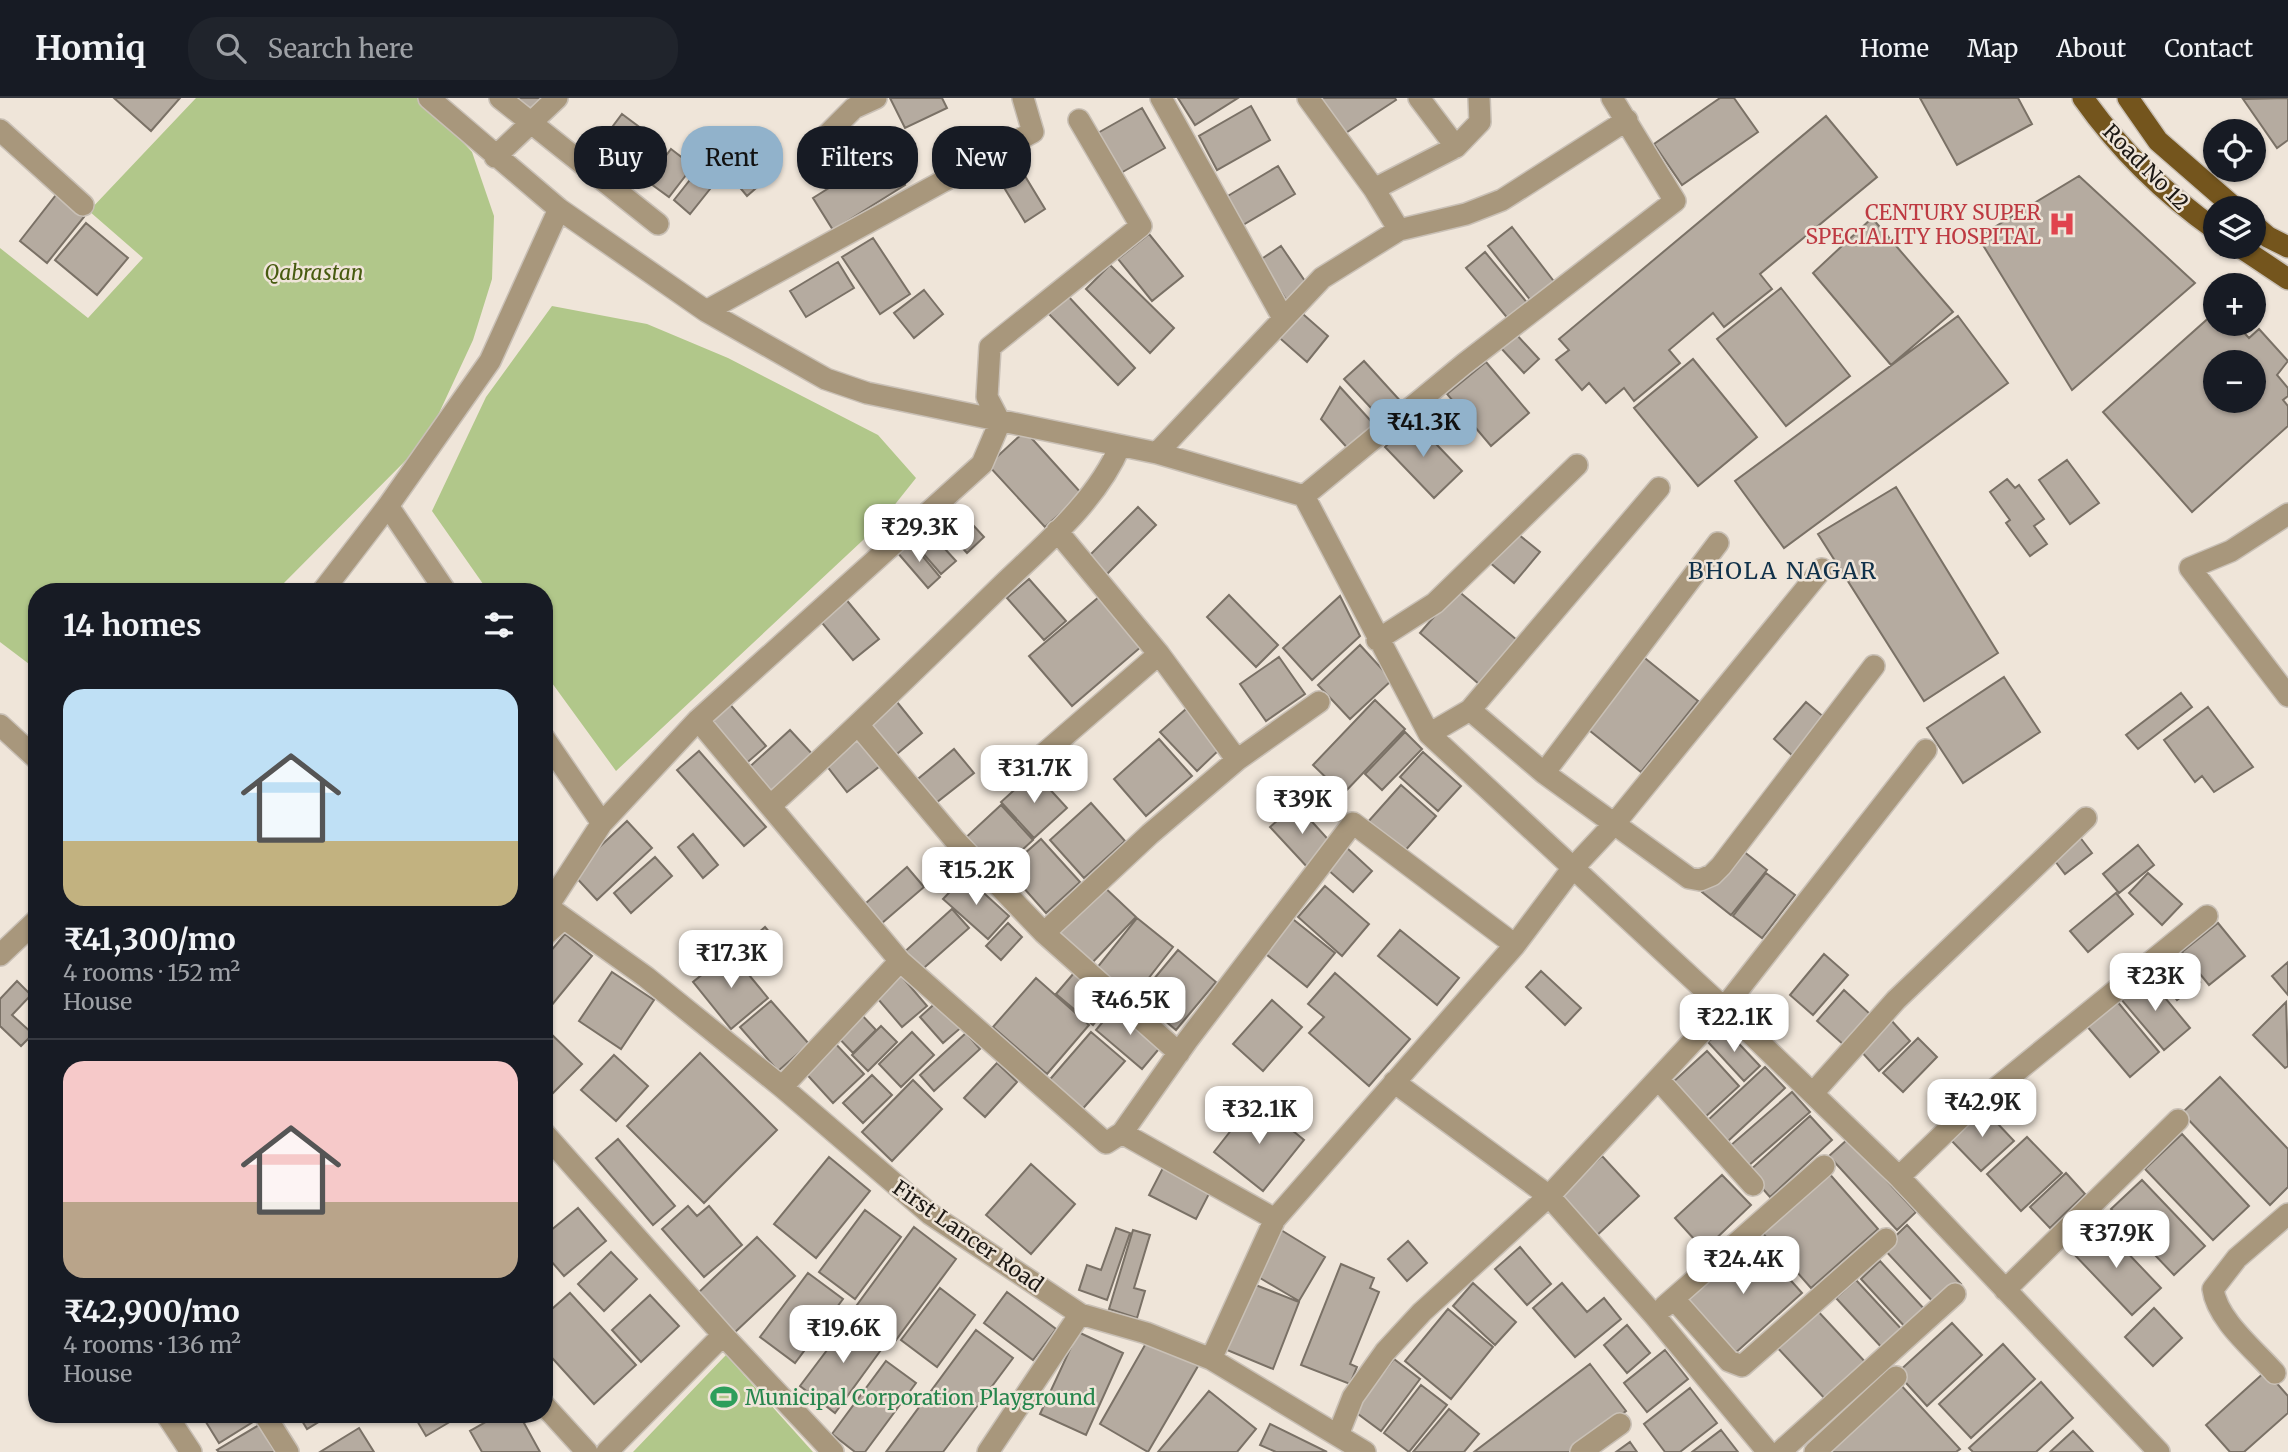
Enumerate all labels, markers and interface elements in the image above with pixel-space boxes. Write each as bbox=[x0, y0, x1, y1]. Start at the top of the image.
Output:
search box bbox=[188, 17, 678, 80]
text: Homiq bbox=[35, 28, 146, 69]
icon: search bbox=[212, 29, 250, 67]
text: Search here bbox=[268, 32, 413, 65]
text: Home bbox=[1860, 33, 1929, 64]
text: Map bbox=[1967, 33, 2018, 64]
text: About bbox=[2056, 33, 2126, 64]
text: Contact bbox=[2164, 33, 2253, 64]
street label: Road No 12 bbox=[2097, 118, 2195, 216]
map controls bbox=[2203, 119, 2266, 413]
button: locate bbox=[2203, 119, 2266, 182]
chip: Buy bbox=[574, 126, 667, 189]
chip: Rent bbox=[681, 126, 783, 189]
chip: Filters bbox=[797, 126, 918, 189]
chip: New bbox=[932, 126, 1031, 189]
button: layers bbox=[2203, 196, 2266, 259]
place label: CENTURY SUPER SPECIALITY HOSPITAL bbox=[1806, 199, 2041, 250]
hospital icon: CENTURY SUPER SPECIALITY HOSPITAL bbox=[2047, 209, 2077, 239]
park label: Qabrastan bbox=[264, 259, 364, 286]
button: + bbox=[2203, 273, 2266, 336]
button: − bbox=[2203, 350, 2266, 413]
pin: ₹41.3K bbox=[1366, 400, 1480, 459]
text: ₹41.3K bbox=[1386, 407, 1460, 436]
pin: ₹29.3K bbox=[862, 504, 976, 564]
text: ₹29.3K bbox=[880, 512, 958, 541]
district label: BHOLA NAGAR bbox=[1688, 556, 1878, 585]
text: 14 homes bbox=[63, 606, 201, 644]
icon: filters bbox=[480, 606, 518, 644]
icon: home bbox=[228, 735, 354, 861]
pin: ₹31.7K bbox=[977, 746, 1091, 805]
text: ₹31.7K bbox=[997, 753, 1071, 782]
pin: ₹39K bbox=[1261, 776, 1343, 836]
text: ₹39K bbox=[1272, 784, 1332, 813]
pin: ₹15.2K bbox=[919, 848, 1033, 907]
text: ₹15.2K bbox=[938, 855, 1014, 884]
text: ₹41,300/mo bbox=[63, 920, 236, 958]
pin: ₹17.3K bbox=[674, 930, 788, 990]
text: ₹17.3K bbox=[695, 938, 767, 967]
pin: ₹23K bbox=[2114, 954, 2196, 1013]
text: 4 rooms · 152 m² bbox=[63, 958, 240, 987]
text: ₹23K bbox=[2126, 961, 2184, 990]
pin: ₹46.5K bbox=[1073, 978, 1187, 1037]
text: ₹46.5K bbox=[1090, 985, 1170, 1014]
text: House bbox=[63, 987, 132, 1016]
pin: ₹22.1K bbox=[1677, 995, 1791, 1054]
text: ₹22.1K bbox=[1696, 1002, 1772, 1031]
pin: ₹42.9K bbox=[1925, 1080, 2039, 1139]
pin: ₹32.1K bbox=[1202, 1086, 1316, 1146]
text: ₹42.9K bbox=[1943, 1087, 2021, 1116]
text: ₹32.1K bbox=[1221, 1094, 1297, 1123]
icon: home bbox=[228, 1107, 354, 1233]
street label: First Lancer Road bbox=[888, 1174, 1049, 1298]
pin: ₹37.9K bbox=[2059, 1210, 2173, 1270]
text: ₹37.9K bbox=[2078, 1218, 2154, 1247]
pin: ₹24.4K bbox=[1686, 1236, 1800, 1296]
text: ₹24.4K bbox=[1702, 1244, 1784, 1273]
text: ₹42,900/mo bbox=[63, 1292, 240, 1330]
pin: ₹19.6K bbox=[786, 1306, 900, 1365]
text: ₹19.6K bbox=[806, 1313, 880, 1342]
text: 4 rooms · 136 m² bbox=[63, 1330, 241, 1359]
text: House bbox=[63, 1359, 132, 1388]
sports icon: Municipal Corporation Playground bbox=[709, 1382, 739, 1412]
place label: Municipal Corporation Playground bbox=[745, 1384, 1096, 1411]

